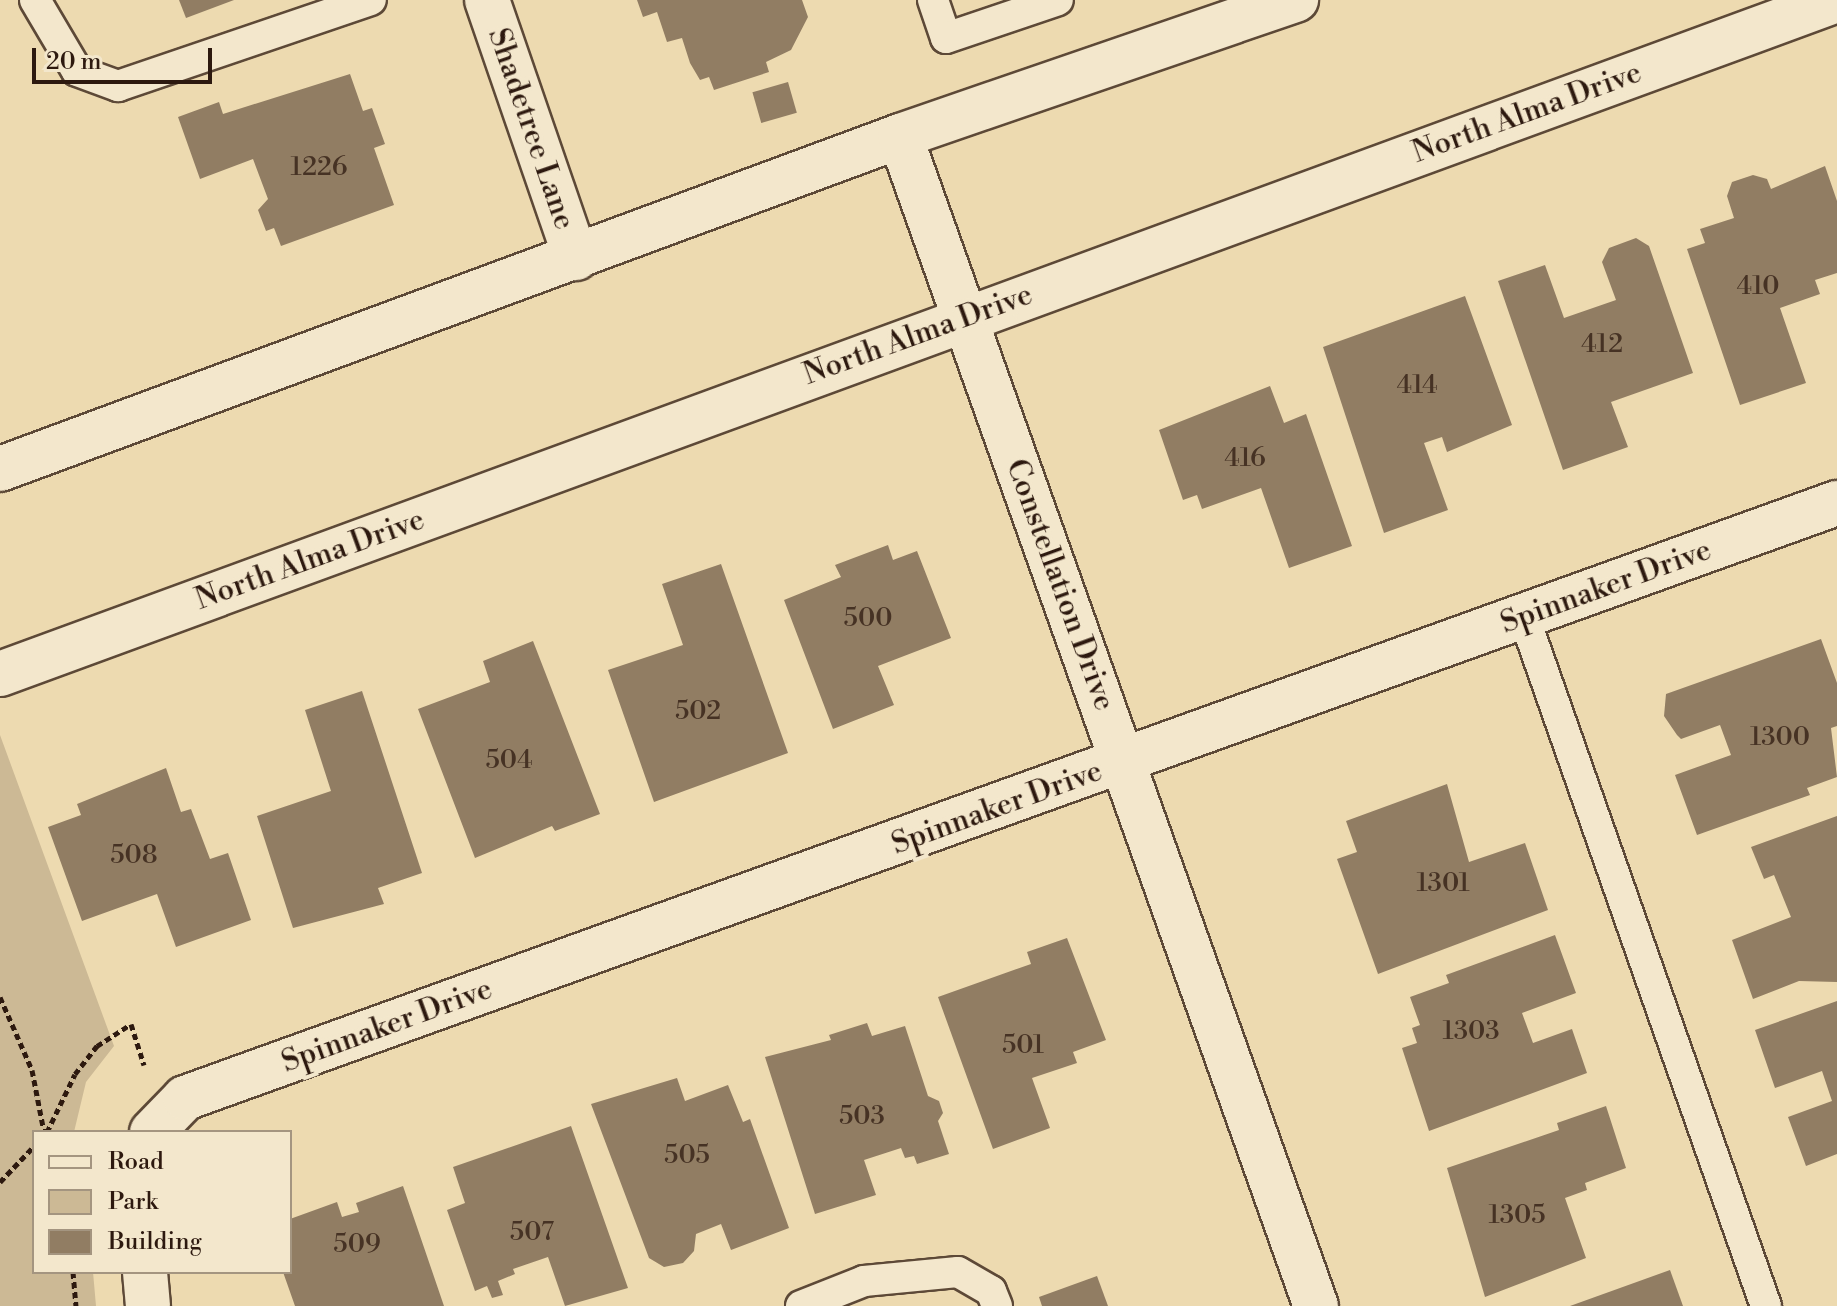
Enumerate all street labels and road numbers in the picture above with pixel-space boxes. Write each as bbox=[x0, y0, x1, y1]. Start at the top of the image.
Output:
street label: Shadetree Lane bbox=[480, 24, 582, 234]
street label: North Alma Drive bbox=[1408, 55, 1646, 171]
street label: North Alma Drive bbox=[799, 277, 1037, 393]
street label: Constellation Drive bbox=[998, 454, 1122, 716]
street label: North Alma Drive bbox=[191, 502, 429, 618]
street label: Spinnaker Drive bbox=[1496, 532, 1716, 642]
street label: Spinnaker Drive bbox=[887, 753, 1107, 863]
street label: Spinnaker Drive bbox=[277, 971, 497, 1081]

